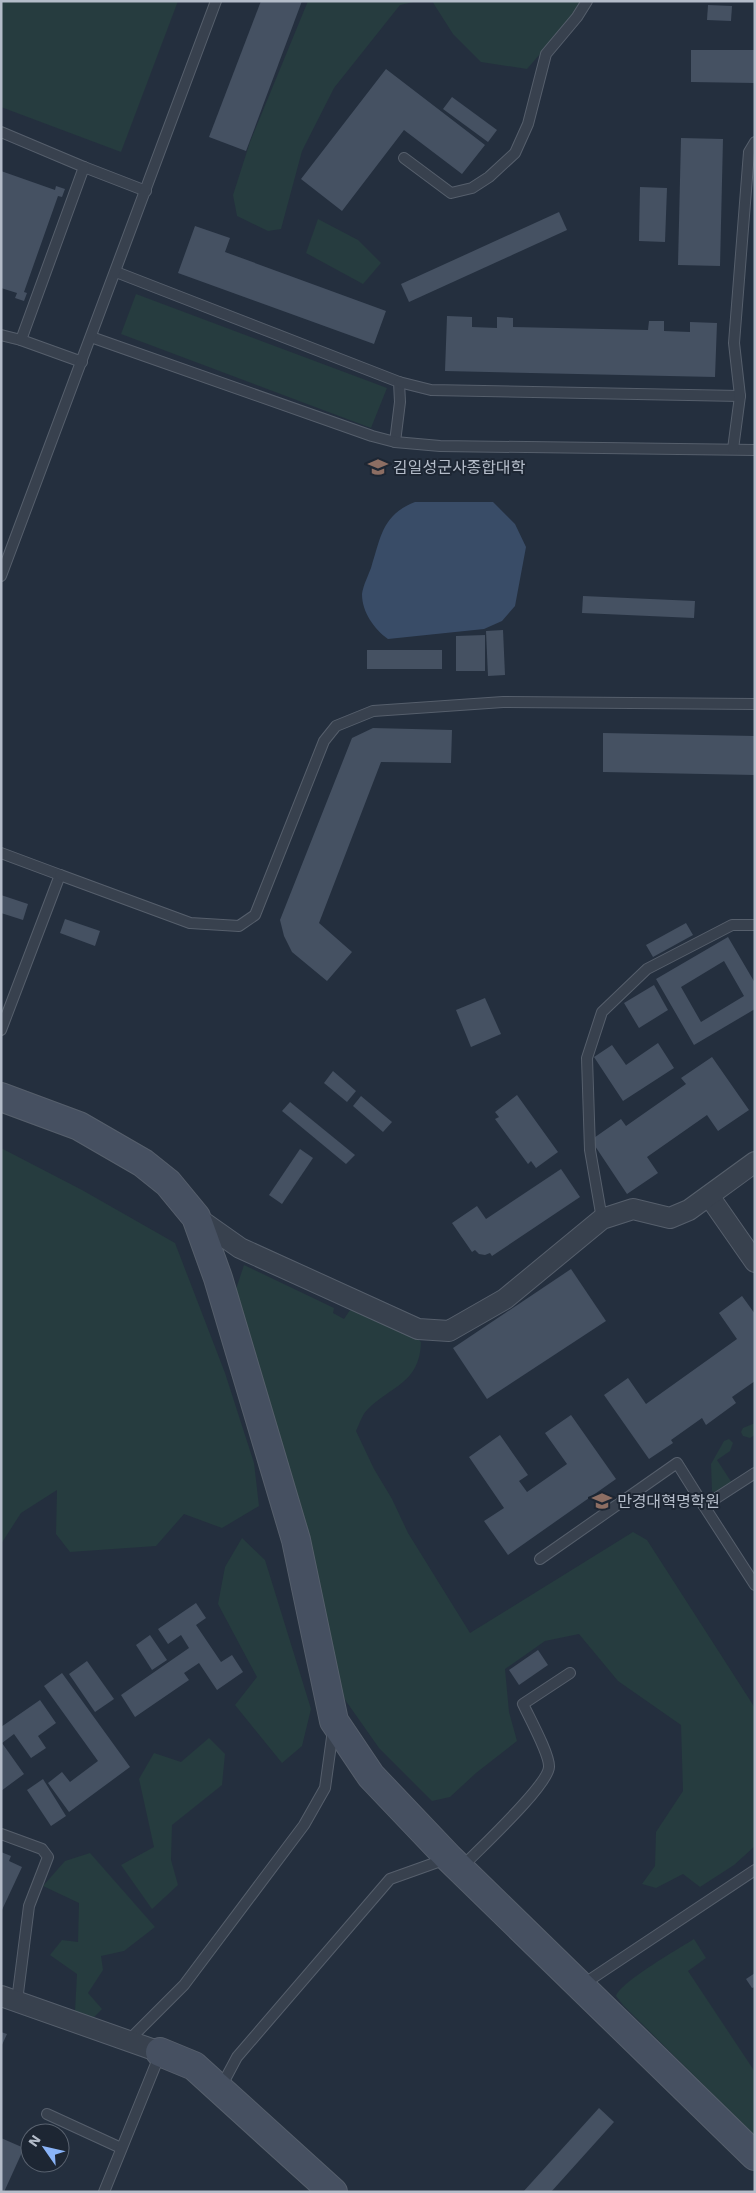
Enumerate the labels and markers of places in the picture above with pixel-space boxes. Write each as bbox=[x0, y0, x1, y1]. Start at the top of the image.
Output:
school or university icon: 김일성군사종합대학 bbox=[367, 456, 389, 478]
place label: 김일성군사종합대학 bbox=[393, 458, 526, 477]
school or university icon: 만경대혁명학원 bbox=[591, 1490, 613, 1512]
place label: 만경대혁명학원 bbox=[617, 1492, 720, 1511]

